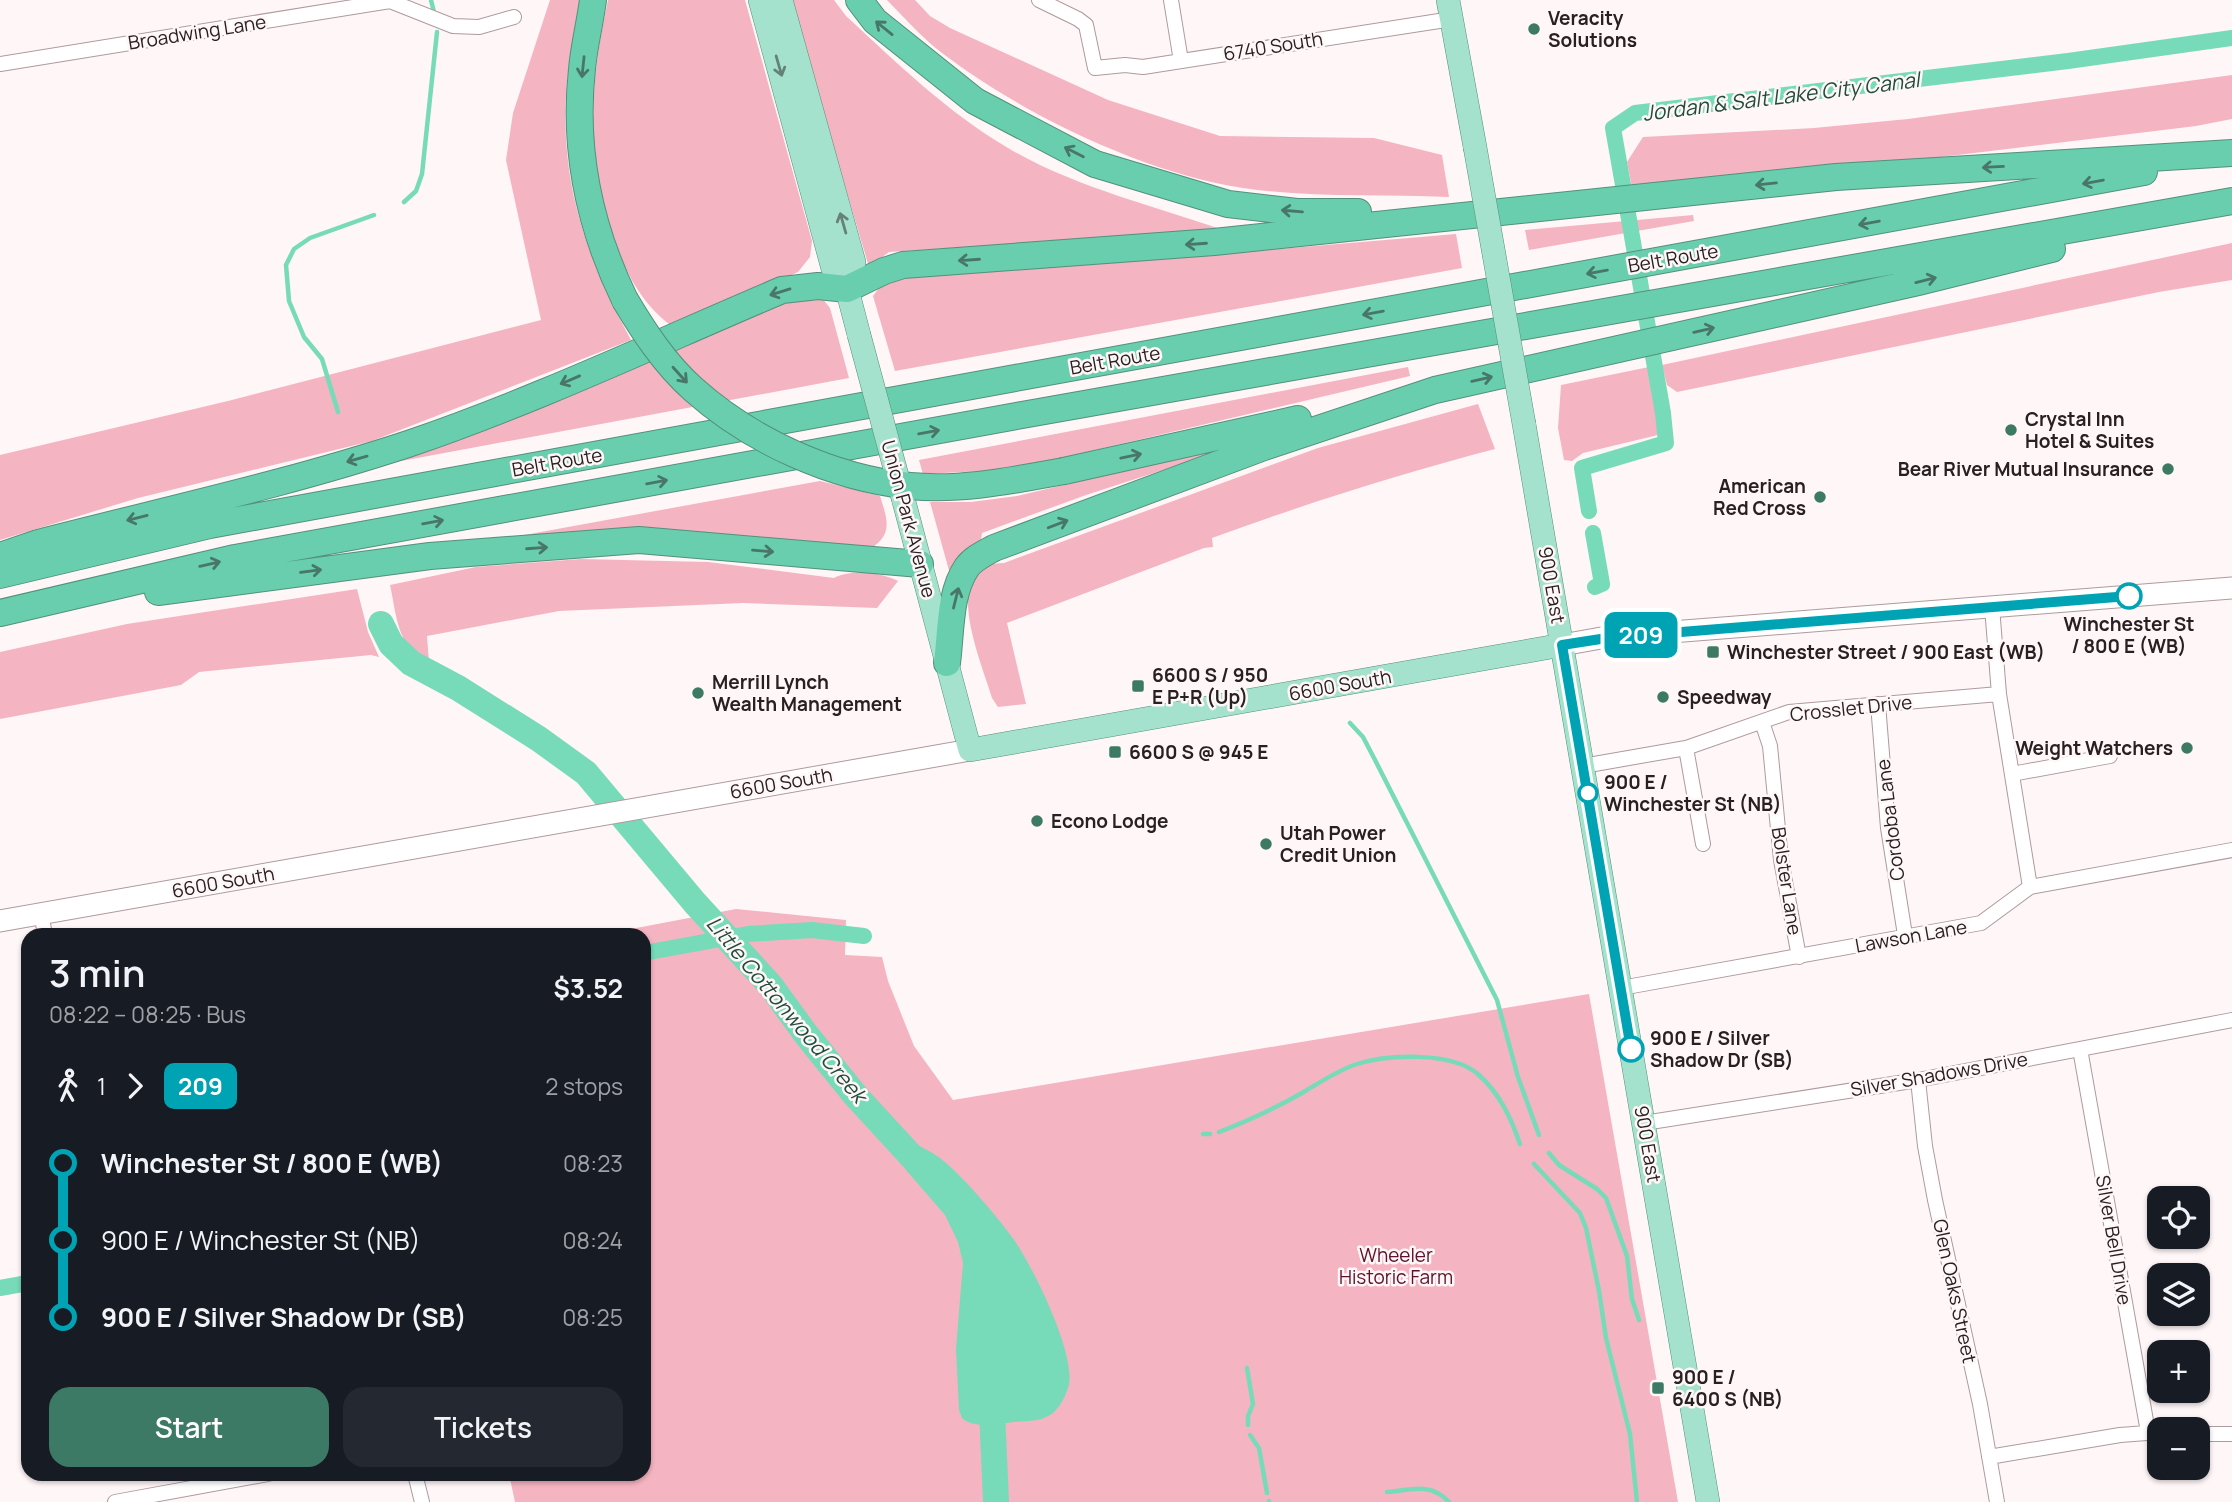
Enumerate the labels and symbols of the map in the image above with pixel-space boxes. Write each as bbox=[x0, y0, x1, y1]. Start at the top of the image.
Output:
place label: Veracity Solutions bbox=[1548, 5, 1637, 53]
street label: Broadwing Lane bbox=[126, 8, 268, 56]
one-way arrow bbox=[876, 20, 894, 36]
marker: Veracity Solutions bbox=[1526, 21, 1542, 37]
street label: 6740 South bbox=[1221, 25, 1325, 67]
one-way arrow bbox=[773, 54, 786, 76]
one-way arrow bbox=[576, 56, 589, 78]
water label: Jordan & Salt Lake City Canal bbox=[1641, 65, 1924, 127]
one-way arrow bbox=[1064, 145, 1084, 159]
one-way arrow bbox=[1981, 161, 2004, 174]
one-way arrow bbox=[2082, 176, 2104, 189]
one-way arrow bbox=[1755, 178, 1778, 191]
one-way arrow bbox=[1281, 204, 1304, 217]
one-way arrow bbox=[836, 212, 849, 234]
one-way arrow bbox=[1858, 216, 1881, 230]
one-way arrow bbox=[1184, 237, 1207, 250]
street label: Belt Route bbox=[1626, 237, 1720, 279]
one-way arrow bbox=[958, 254, 981, 267]
one-way arrow bbox=[1586, 266, 1609, 279]
one-way arrow bbox=[1914, 273, 1937, 286]
one-way arrow bbox=[769, 287, 791, 300]
one-way arrow bbox=[1362, 307, 1385, 320]
one-way arrow bbox=[1692, 322, 1715, 336]
street label: Belt Route bbox=[1068, 339, 1162, 381]
one-way arrow bbox=[672, 366, 688, 384]
one-way arrow bbox=[1470, 372, 1493, 385]
one-way arrow bbox=[560, 374, 581, 387]
place label: Crystal Inn Hotel & Suites bbox=[2025, 406, 2154, 454]
marker: Crystal Inn Hotel & Suites bbox=[2003, 422, 2019, 438]
one-way arrow bbox=[917, 425, 940, 438]
street label: Union Park Avenue bbox=[875, 437, 943, 601]
street label: Belt Route bbox=[510, 441, 604, 483]
one-way arrow bbox=[1119, 449, 1142, 463]
one-way arrow bbox=[346, 453, 368, 466]
place label: Bear River Mutual Insurance bbox=[1898, 456, 2154, 482]
marker: Bear River Mutual Insurance bbox=[2160, 461, 2176, 477]
place label: American Red Cross bbox=[1713, 473, 1806, 521]
one-way arrow bbox=[645, 474, 668, 488]
marker: American Red Cross bbox=[1812, 489, 1828, 505]
one-way arrow bbox=[126, 512, 148, 525]
one-way arrow bbox=[421, 515, 444, 529]
one-way arrow bbox=[1047, 517, 1069, 530]
one-way arrow bbox=[525, 541, 547, 554]
one-way arrow bbox=[752, 544, 774, 557]
street label: 900 East bbox=[1532, 544, 1572, 626]
one-way arrow bbox=[198, 557, 221, 571]
one-way arrow bbox=[299, 565, 321, 578]
marker: Winchester St / 800 E (WB) bbox=[2116, 583, 2142, 609]
one-way arrow bbox=[950, 587, 963, 610]
place label: Winchester St / 800 E (WB) bbox=[2064, 611, 2195, 659]
line badge: 209 bbox=[1601, 612, 1681, 658]
place label: Winchester Street / 900 East (WB) bbox=[1727, 639, 2045, 665]
marker: Winchester Street / 900 East (WB) bbox=[1705, 644, 1721, 660]
place label: 6600 S / 950 E P+R (Up) bbox=[1152, 662, 1268, 710]
street label: 6600 South bbox=[1287, 663, 1393, 707]
place label: Merrill Lynch Wealth Management bbox=[712, 669, 902, 717]
marker: 6600 S / 950 E P+R (Up) bbox=[1130, 678, 1146, 694]
place label: Speedway bbox=[1677, 684, 1772, 710]
marker: Merrill Lynch Wealth Management bbox=[690, 685, 706, 701]
marker: Speedway bbox=[1655, 689, 1671, 705]
street label: Crosslet Drive bbox=[1789, 689, 1913, 727]
place label: Weight Watchers bbox=[2015, 735, 2173, 761]
place label: 6600 S @ 945 E bbox=[1129, 739, 1268, 765]
marker: Weight Watchers bbox=[2179, 740, 2195, 756]
marker: 6600 S @ 945 E bbox=[1107, 744, 1123, 760]
street label: Cordoba Lane bbox=[1870, 758, 1910, 882]
street label: 6600 South bbox=[728, 761, 834, 805]
place label: 900 E / Winchester St (NB) bbox=[1604, 769, 1782, 817]
marker: 900 E / Winchester St (NB) bbox=[1578, 783, 1598, 803]
place label: Econo Lodge bbox=[1051, 808, 1169, 834]
marker: Econo Lodge bbox=[1029, 813, 1045, 829]
place label: Utah Power Credit Union bbox=[1280, 820, 1396, 868]
street label: Bolster Lane bbox=[1766, 825, 1808, 937]
marker: Utah Power Credit Union bbox=[1258, 836, 1274, 852]
street label: 6600 South bbox=[170, 860, 276, 904]
water label: Little Cottonwood Creek bbox=[701, 910, 875, 1110]
street label: Lawson Lane bbox=[1853, 913, 1969, 959]
place label: 900 E / Silver Shadow Dr (SB) bbox=[1650, 1025, 1794, 1073]
marker: 900 E / Silver Shadow Dr (SB) bbox=[1618, 1036, 1644, 1062]
street label: Silver Shadows Drive bbox=[1848, 1046, 2030, 1102]
street label: 900 East bbox=[1628, 1103, 1668, 1185]
street label: Silver Bell Drive bbox=[2090, 1173, 2138, 1307]
street label: Glen Oaks Street bbox=[1927, 1216, 1983, 1366]
park label: Wheeler Historic Farm bbox=[1339, 1242, 1453, 1290]
place label: 900 E / 6400 S (NB) bbox=[1672, 1364, 1783, 1412]
marker: 900 E / 6400 S (NB) bbox=[1650, 1380, 1666, 1396]

